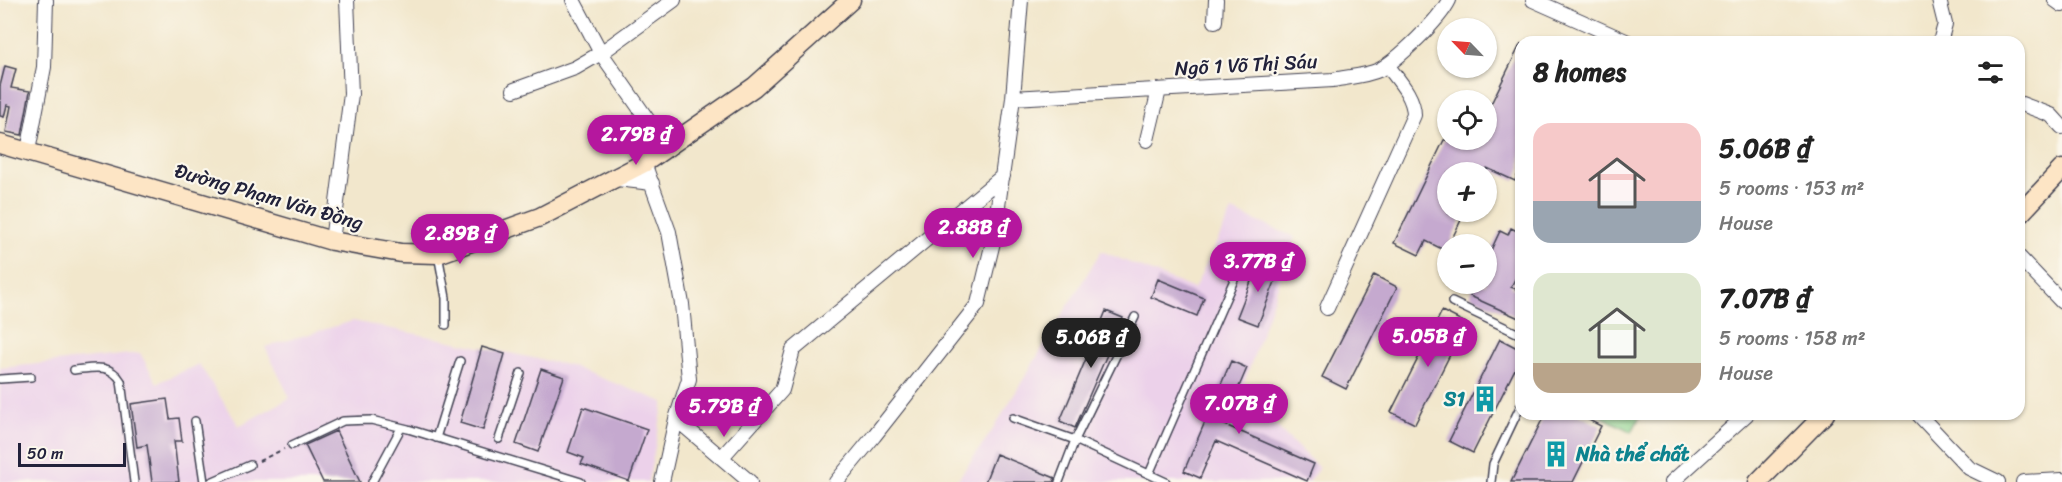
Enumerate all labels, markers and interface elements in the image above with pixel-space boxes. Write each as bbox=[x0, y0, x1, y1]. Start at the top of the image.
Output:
north arrow bbox=[1437, 18, 1497, 78]
map controls bbox=[1437, 18, 1497, 294]
street label: Ngõ 1 Võ Thị Sáu bbox=[1174, 44, 1319, 86]
text: 8 homes bbox=[1533, 49, 1626, 95]
icon: filters bbox=[1974, 56, 2007, 89]
button: locate bbox=[1437, 90, 1497, 150]
pin: 2.79B ₫ bbox=[581, 115, 691, 166]
text: 2.79B ₫ bbox=[601, 117, 671, 152]
text: 5.06B ₫ bbox=[1719, 125, 1811, 171]
icon: home bbox=[1581, 147, 1653, 219]
street label: Đường Phạm Văn Đồng bbox=[170, 153, 368, 241]
button: + bbox=[1437, 162, 1497, 222]
text: 5 rooms · 153 m² bbox=[1719, 171, 1864, 206]
text: House bbox=[1719, 206, 1773, 241]
pin: 2.88B ₫ bbox=[918, 208, 1028, 259]
text: 2.88B ₫ bbox=[938, 210, 1008, 245]
pin: 2.89B ₫ bbox=[405, 214, 515, 265]
text: 2.89B ₫ bbox=[425, 216, 495, 251]
button: − bbox=[1437, 234, 1497, 294]
pin: 3.77B ₫ bbox=[1203, 242, 1313, 293]
text: 3.77B ₫ bbox=[1224, 244, 1292, 279]
text: 7.07B ₫ bbox=[1719, 275, 1810, 321]
icon: home bbox=[1581, 297, 1653, 369]
pin: 5.05B ₫ bbox=[1373, 317, 1483, 368]
pin: 5.06B ₫ bbox=[1036, 318, 1146, 369]
text: 5.05B ₫ bbox=[1392, 319, 1464, 354]
text: 5.06B ₫ bbox=[1056, 320, 1126, 355]
text: 5 rooms · 158 m² bbox=[1719, 321, 1866, 356]
text: House bbox=[1719, 356, 1773, 391]
place label: S1 bbox=[1443, 382, 1465, 417]
pin: 7.07B ₫ bbox=[1184, 384, 1294, 435]
building icon: S1 bbox=[1470, 384, 1500, 414]
text: 7.07B ₫ bbox=[1204, 386, 1274, 421]
pin: 5.79B ₫ bbox=[669, 387, 779, 438]
text: 5.79B ₫ bbox=[689, 389, 759, 424]
place label: Nhà thể chất bbox=[1575, 437, 1690, 472]
text: 50 m bbox=[27, 439, 63, 468]
building icon: Nhà thể chất bbox=[1541, 439, 1571, 469]
scale bar bbox=[18, 440, 126, 468]

